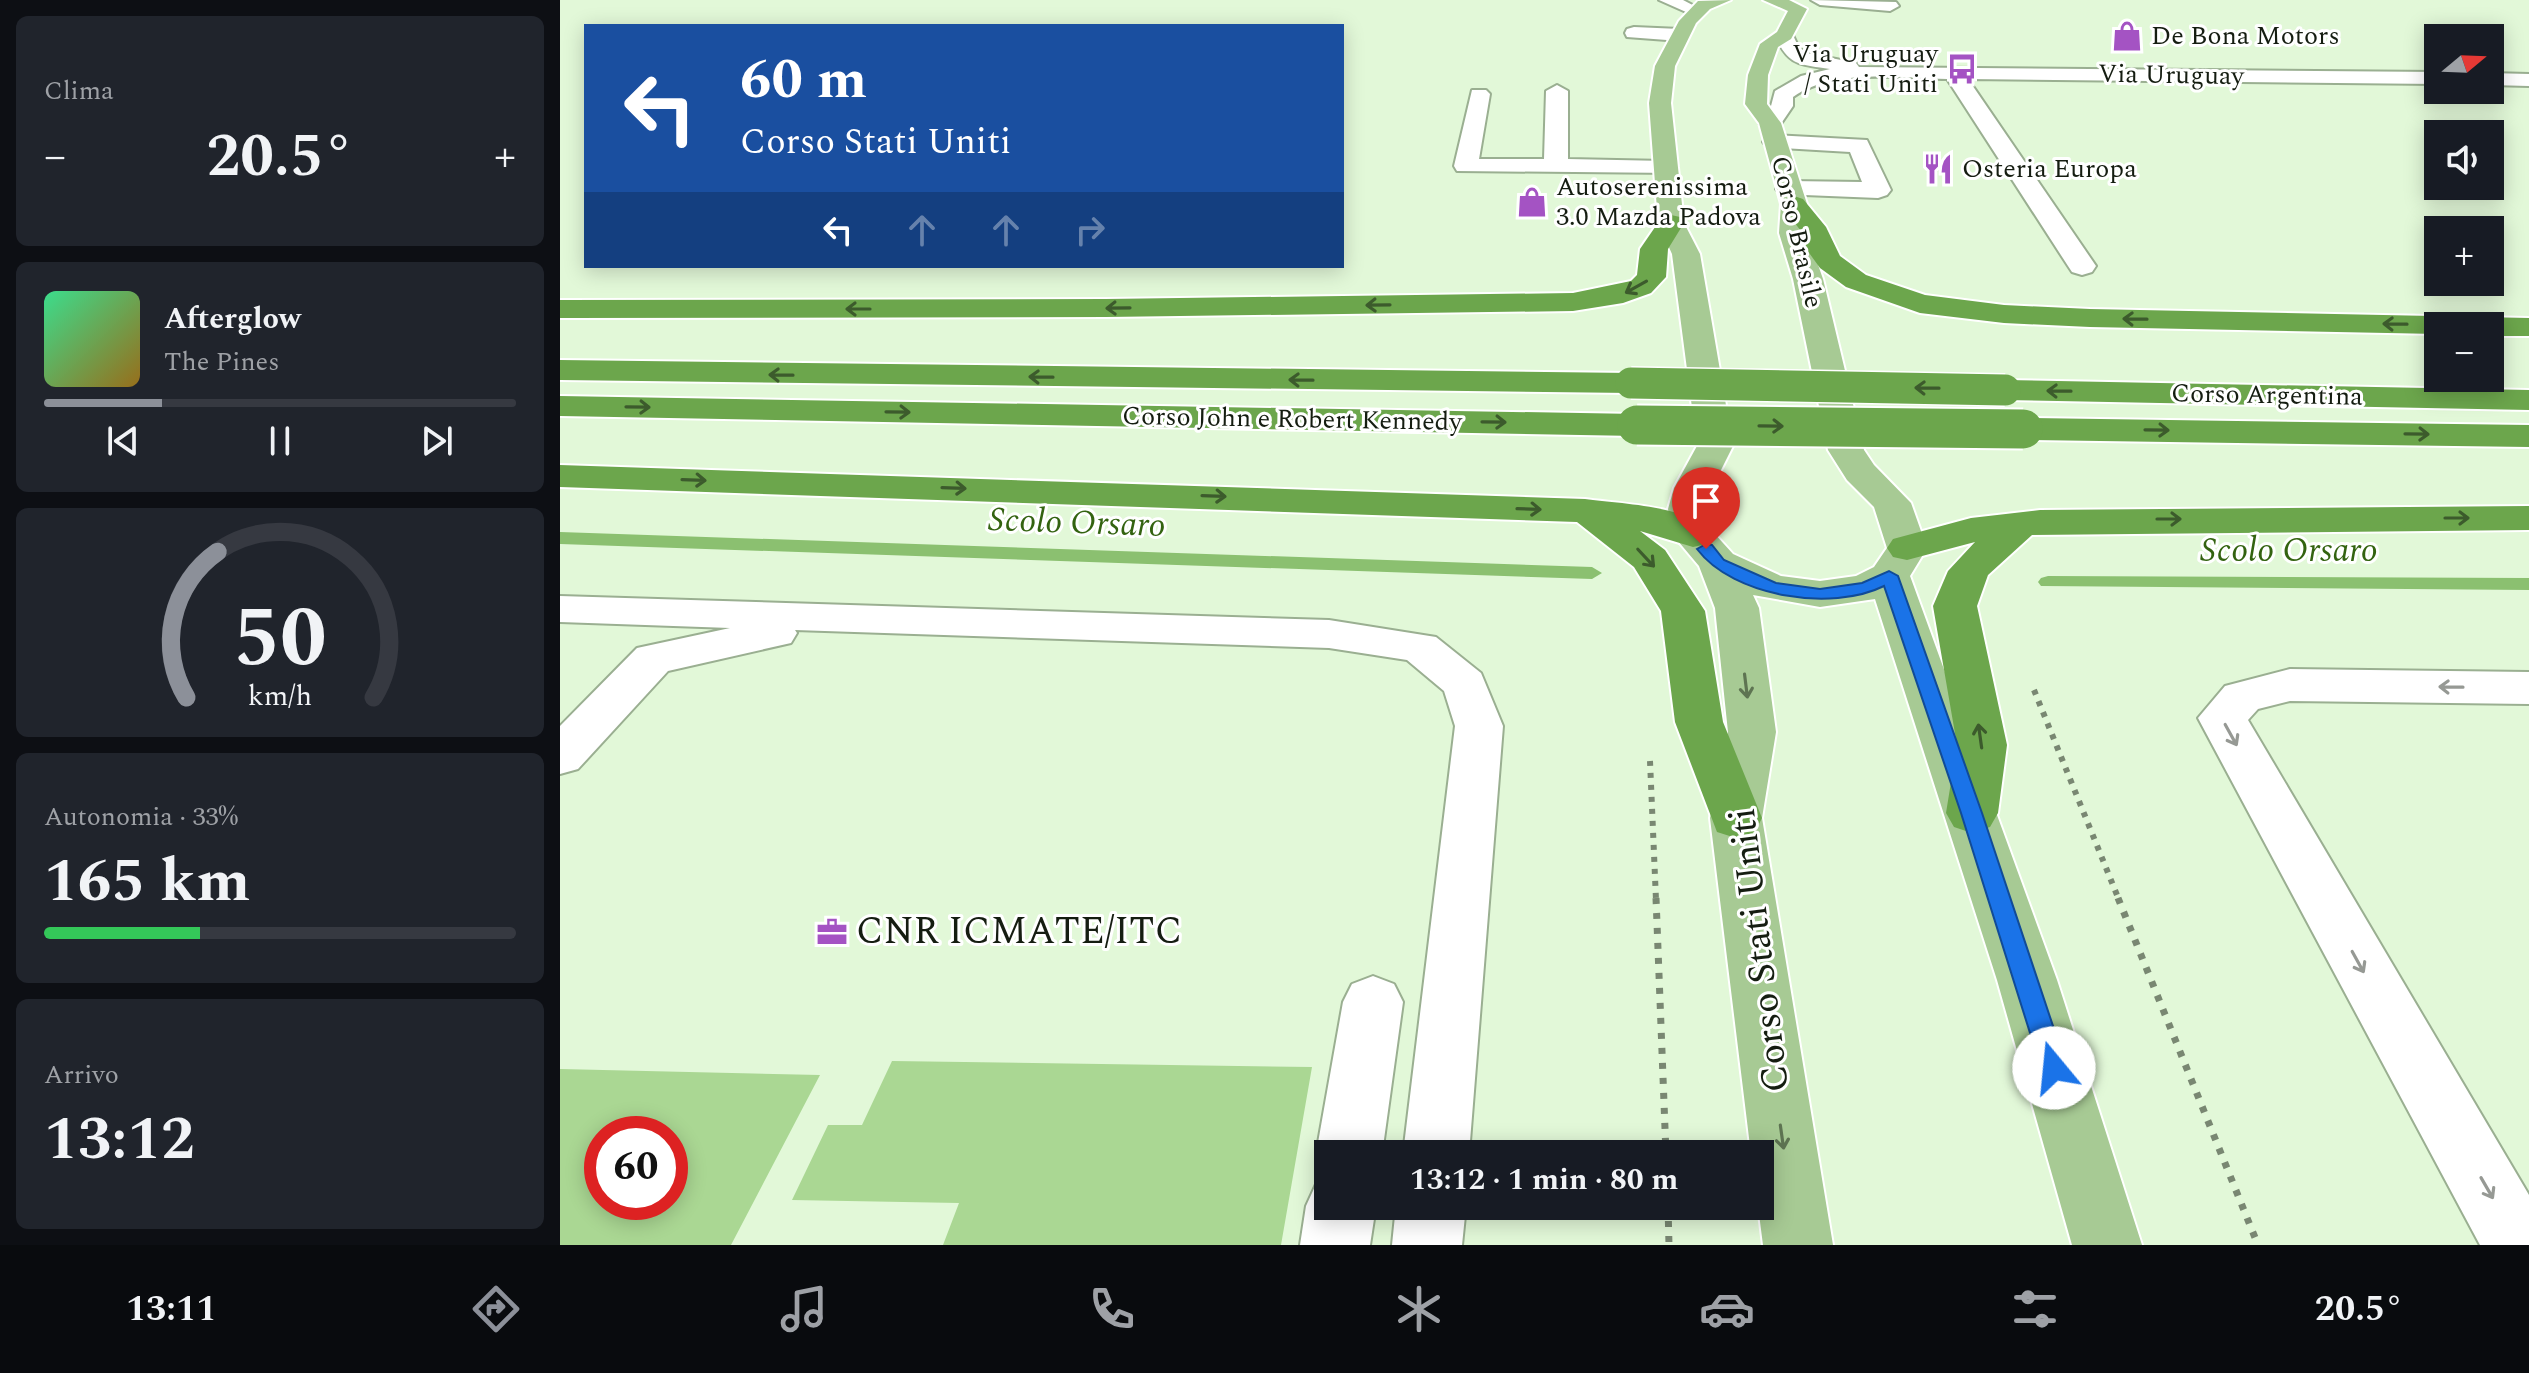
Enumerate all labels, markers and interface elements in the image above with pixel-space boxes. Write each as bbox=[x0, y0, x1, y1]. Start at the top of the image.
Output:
place label: De Bona Motors bbox=[2151, 16, 2340, 56]
shop icon: De Bona Motors bbox=[2110, 19, 2144, 53]
north arrow bbox=[2424, 24, 2504, 104]
map controls bbox=[2424, 24, 2504, 392]
place label: Via Uruguay / Stati Uniti bbox=[1792, 34, 1940, 104]
text: 60 m bbox=[740, 38, 867, 123]
bus stop icon: Via Uruguay / Stati Uniti bbox=[1945, 52, 1979, 86]
street label: Via Uruguay bbox=[2098, 54, 2246, 96]
icon: left bbox=[608, 56, 712, 160]
text: Clima bbox=[44, 71, 114, 111]
text: 20.5° bbox=[206, 111, 354, 203]
text: Corso Stati Uniti bbox=[740, 115, 1011, 170]
button: sound bbox=[2424, 120, 2504, 200]
text: − bbox=[44, 123, 66, 190]
text: + bbox=[494, 123, 516, 190]
place label: Osteria Europa bbox=[1962, 149, 2137, 189]
street label: Corso Brasile bbox=[1760, 152, 1834, 312]
restaurant icon: Osteria Europa bbox=[1921, 152, 1955, 186]
place label: Autoserenissima 3.0 Mazda Padova bbox=[1556, 167, 1761, 237]
shop icon: Autoserenissima 3.0 Mazda Padova bbox=[1515, 185, 1549, 219]
icon: left bbox=[816, 208, 860, 252]
icon: ahead bbox=[900, 208, 944, 252]
icon: ahead bbox=[984, 208, 1028, 252]
icon: right bbox=[1068, 208, 1112, 252]
button: + bbox=[2424, 216, 2504, 296]
one-way arrow bbox=[1625, 279, 1648, 295]
text: Afterglow bbox=[164, 296, 301, 342]
one-way arrow bbox=[1365, 297, 1392, 313]
one-way arrow bbox=[1105, 300, 1132, 316]
one-way arrow bbox=[845, 301, 872, 317]
one-way arrow bbox=[2122, 311, 2149, 327]
button: − bbox=[2424, 312, 2504, 392]
one-way arrow bbox=[2382, 316, 2409, 331]
text: The Pines bbox=[164, 342, 279, 382]
one-way arrow bbox=[768, 367, 795, 383]
one-way arrow bbox=[1028, 369, 1055, 385]
one-way arrow bbox=[1288, 372, 1315, 387]
street label: Corso Argentina bbox=[2171, 373, 2363, 417]
one-way arrow bbox=[1914, 380, 1941, 396]
one-way arrow bbox=[2046, 383, 2073, 398]
street label: Corso John e Robert Kennedy bbox=[1122, 396, 1464, 442]
one-way arrow bbox=[624, 399, 651, 415]
one-way arrow bbox=[884, 404, 911, 420]
one-way arrow bbox=[1480, 415, 1507, 430]
one-way arrow bbox=[1757, 418, 1784, 434]
icon: previous bbox=[101, 419, 145, 463]
icon: pause bbox=[258, 419, 302, 463]
icon: next bbox=[415, 419, 459, 463]
one-way arrow bbox=[2143, 423, 2170, 438]
one-way arrow bbox=[2403, 426, 2430, 442]
pin bbox=[1672, 467, 1740, 549]
one-way arrow bbox=[680, 473, 707, 488]
icon: arrive bbox=[1684, 479, 1728, 523]
one-way arrow bbox=[940, 481, 967, 496]
one-way arrow bbox=[1200, 488, 1227, 504]
water label: Scolo Orsaro bbox=[987, 494, 1167, 552]
one-way arrow bbox=[1515, 501, 1542, 516]
one-way arrow bbox=[2443, 510, 2470, 526]
one-way arrow bbox=[2155, 512, 2182, 527]
water label: Scolo Orsaro bbox=[2200, 525, 2378, 577]
one-way arrow bbox=[1637, 548, 1656, 568]
text: 50 bbox=[233, 576, 327, 703]
one-way arrow bbox=[1739, 672, 1754, 699]
text: km/h bbox=[248, 676, 312, 719]
one-way arrow bbox=[2438, 679, 2465, 695]
one-way arrow bbox=[2224, 723, 2239, 747]
one-way arrow bbox=[1972, 724, 1987, 750]
text: Autonomia · 33% bbox=[44, 797, 238, 837]
street label: Corso Stati Uniti bbox=[1714, 804, 1806, 1096]
text: 165 km bbox=[44, 836, 250, 928]
place label: CNR ICMATE/ITC bbox=[856, 903, 1182, 961]
office icon: CNR ICMATE/ITC bbox=[815, 915, 849, 949]
one-way arrow bbox=[2351, 950, 2366, 974]
position arrow bbox=[2012, 1026, 2096, 1110]
text: Arrivo bbox=[44, 1055, 119, 1095]
text: 13:12 bbox=[44, 1094, 195, 1186]
speed limit sign: 60 bbox=[584, 1116, 688, 1220]
one-way arrow bbox=[1775, 1124, 1790, 1149]
text: 13:12 · 1 min · 80 m bbox=[1410, 1157, 1678, 1203]
one-way arrow bbox=[2480, 1176, 2495, 1200]
icon: directions bbox=[468, 1281, 524, 1337]
icon: music bbox=[776, 1281, 832, 1337]
icon: phone bbox=[1084, 1281, 1140, 1337]
icon: climate bbox=[1391, 1281, 1447, 1337]
icon: car bbox=[1699, 1281, 1755, 1337]
icon: filters bbox=[2007, 1281, 2063, 1337]
text: 13:11 bbox=[126, 1282, 216, 1337]
text: 20.5° bbox=[2315, 1282, 2403, 1337]

